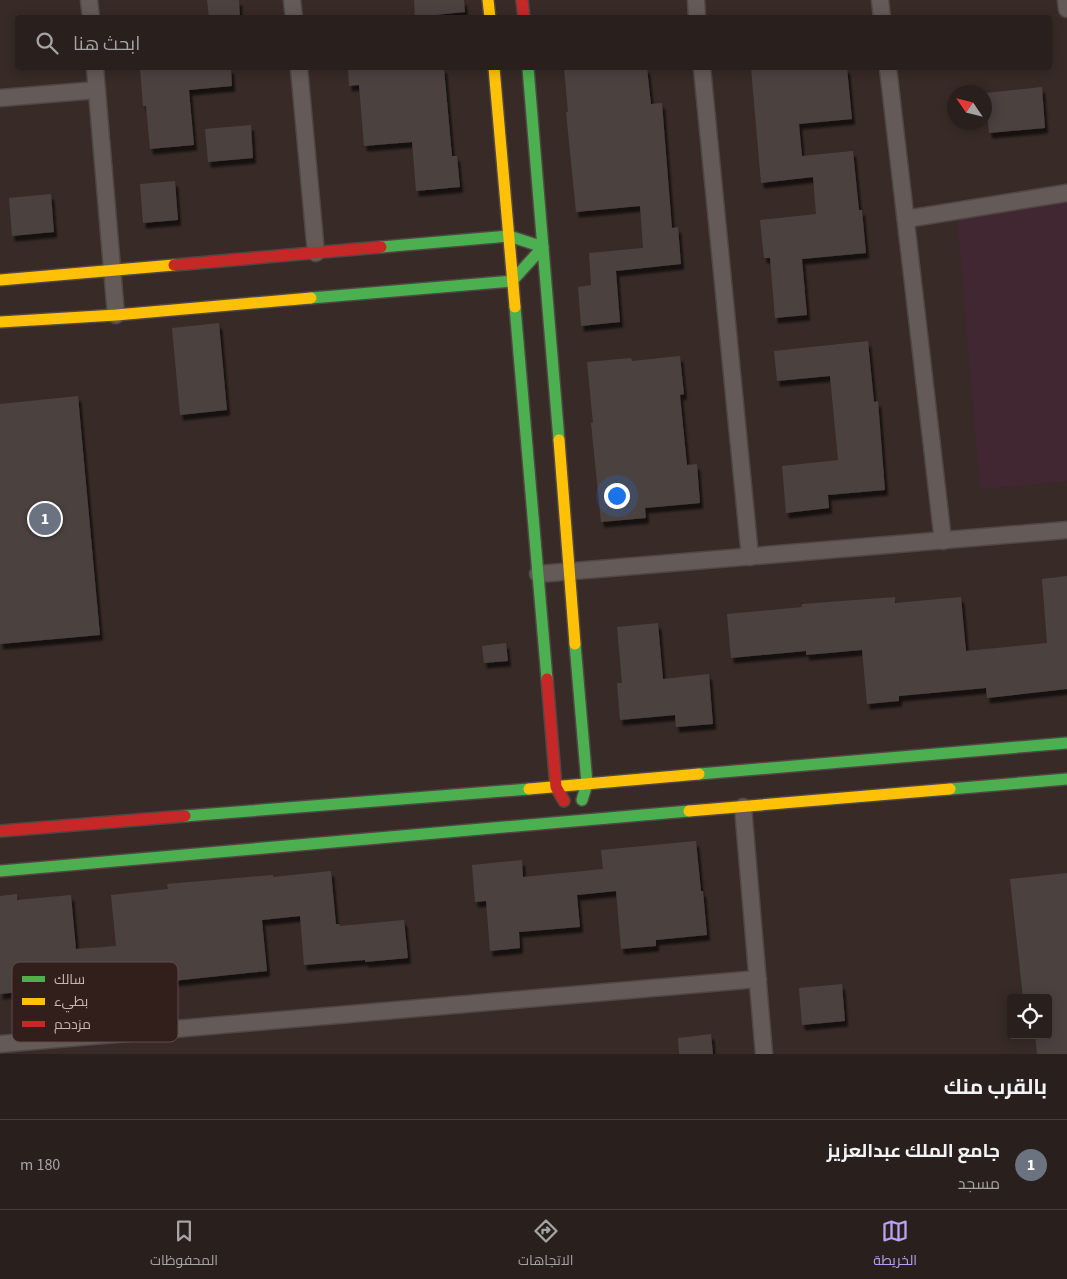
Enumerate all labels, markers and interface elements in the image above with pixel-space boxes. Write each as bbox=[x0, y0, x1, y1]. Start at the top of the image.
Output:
search box bbox=[15, 15, 1052, 70]
icon: search bbox=[33, 29, 61, 57]
text: ابحث هنا bbox=[73, 31, 140, 58]
north arrow bbox=[947, 85, 992, 130]
your location bbox=[604, 483, 630, 509]
pin: 1 bbox=[29, 500, 61, 538]
legend bbox=[12, 962, 178, 1042]
text: سالك bbox=[54, 970, 85, 990]
text: بطيء bbox=[54, 992, 88, 1013]
map controls bbox=[1007, 994, 1052, 1039]
button: locate bbox=[1007, 994, 1052, 1039]
text: مزدحم bbox=[54, 1015, 91, 1035]
text: بالقرب منك bbox=[944, 1072, 1047, 1102]
text: جامع الملك عبدالعزيز bbox=[827, 1138, 1000, 1165]
text: 180 m bbox=[20, 1154, 60, 1176]
text: 1 bbox=[1027, 1154, 1035, 1176]
text: مسجد bbox=[958, 1173, 1000, 1195]
tab: المحفوظات bbox=[150, 1217, 218, 1273]
tab: الاتجاهات bbox=[518, 1217, 573, 1273]
tab: الخريطة bbox=[873, 1217, 917, 1273]

